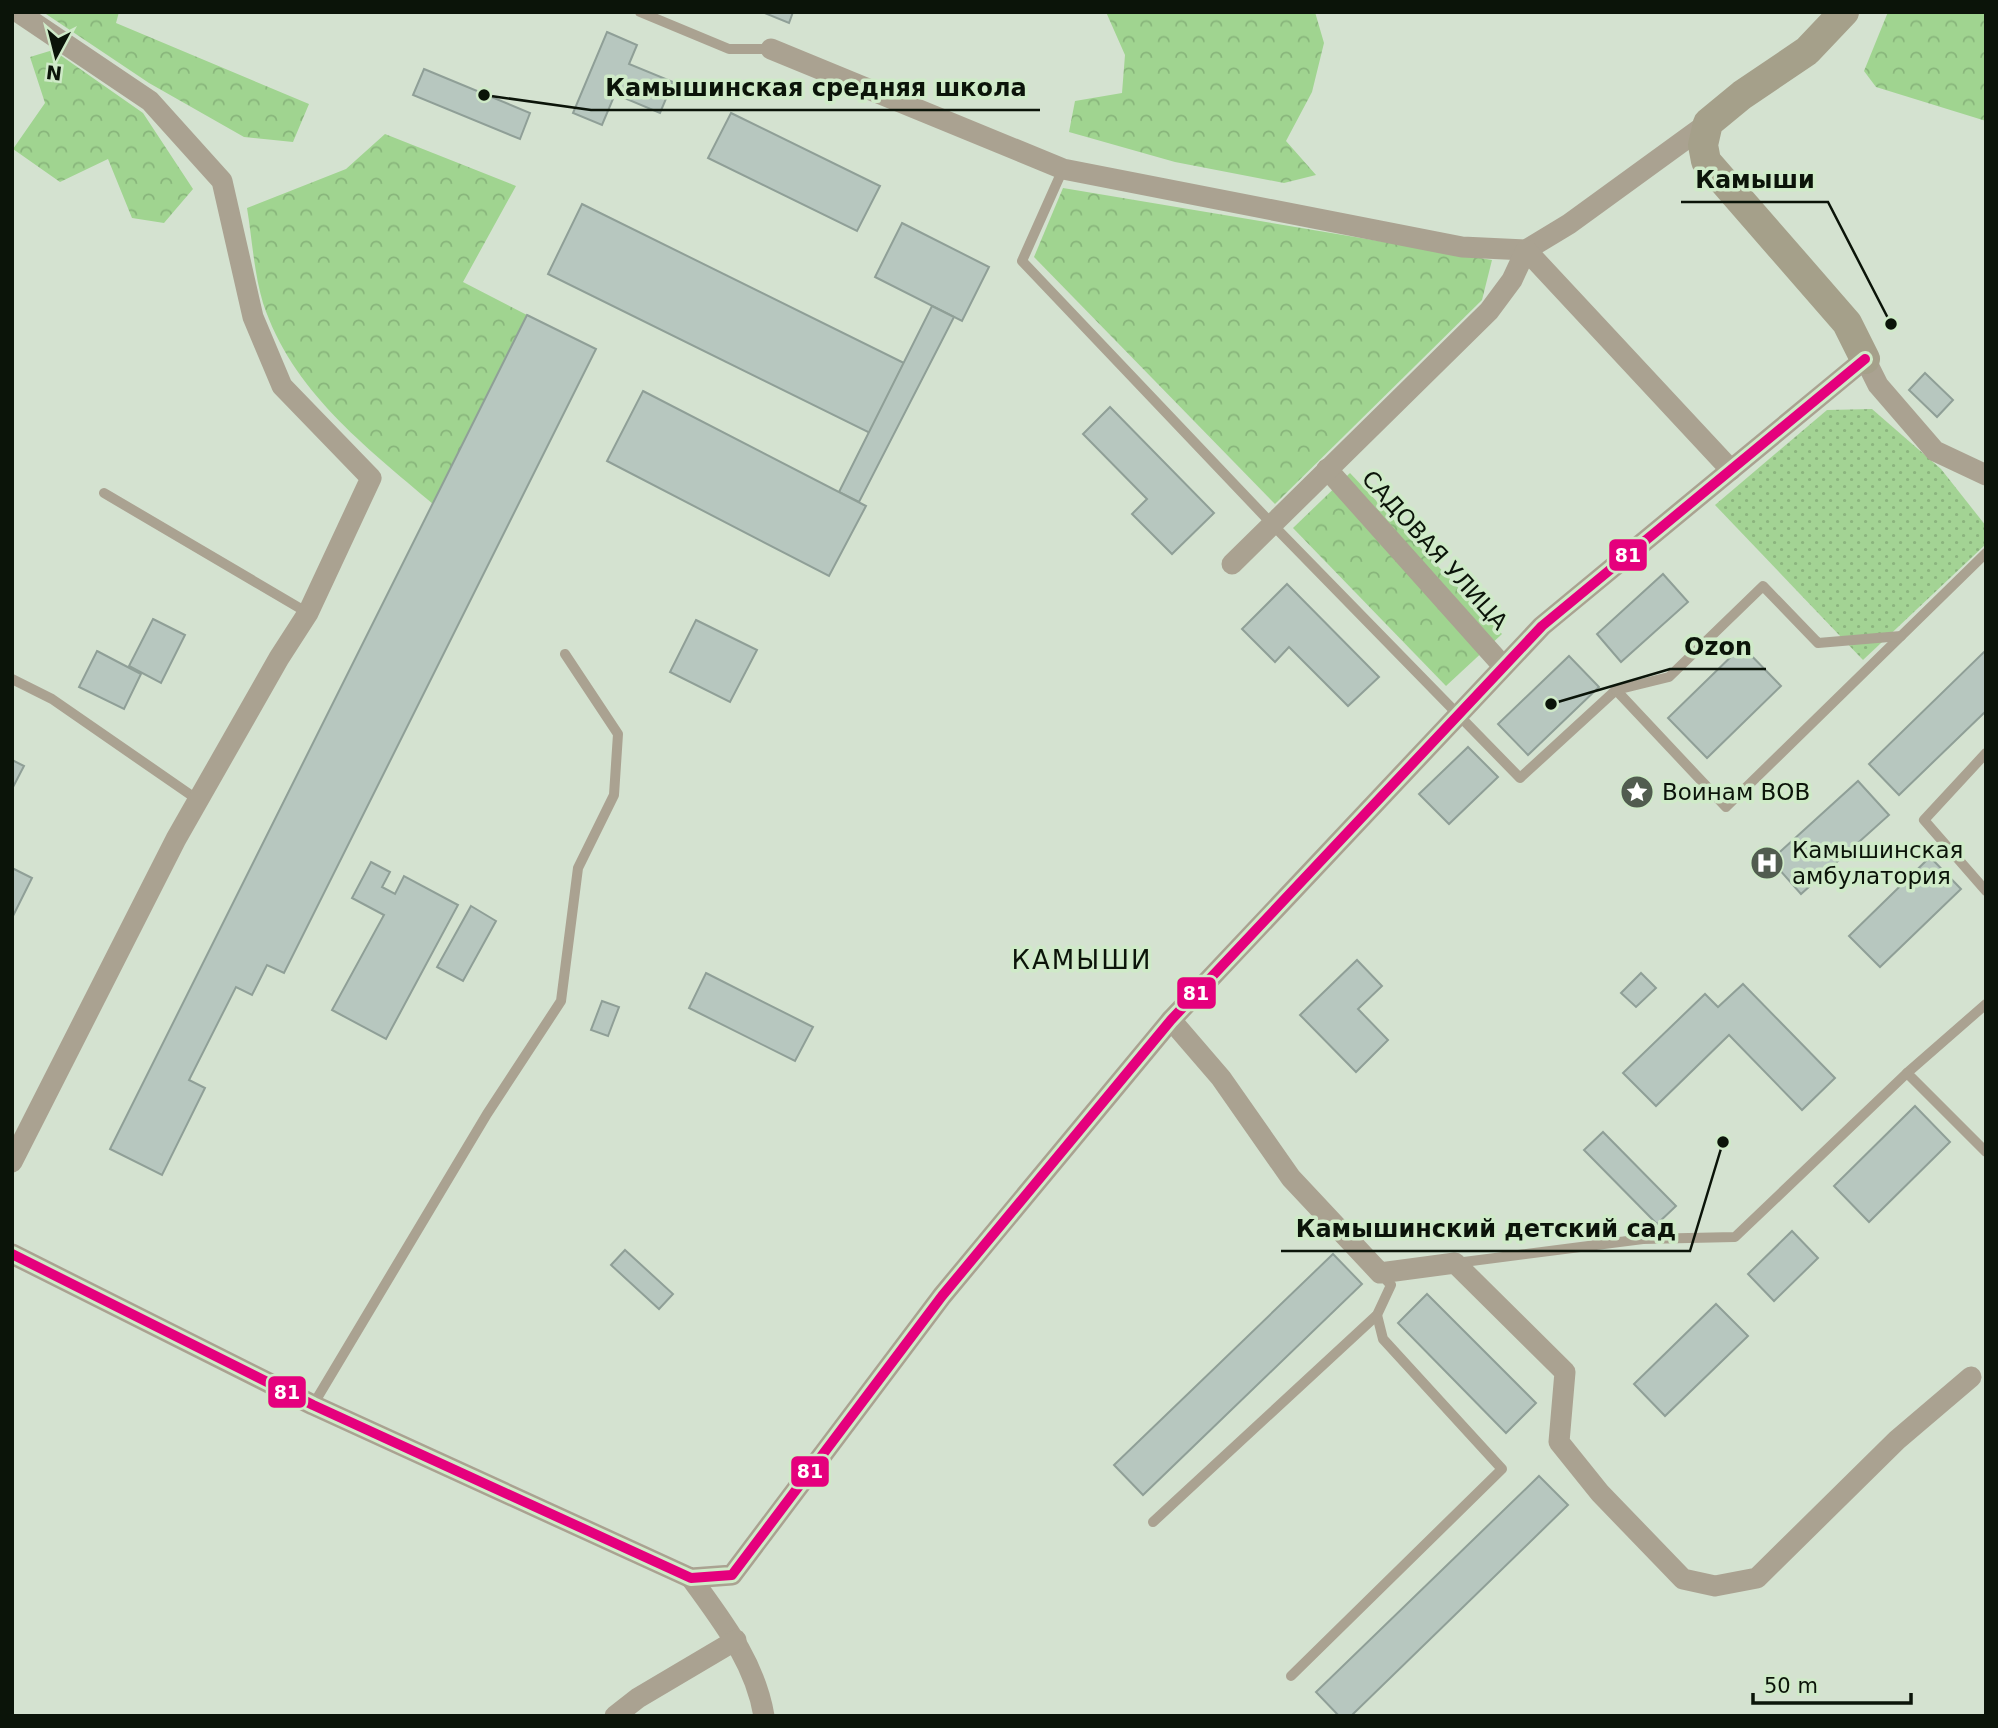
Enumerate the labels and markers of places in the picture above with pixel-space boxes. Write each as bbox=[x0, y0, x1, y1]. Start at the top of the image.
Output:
callout: Камышинская средняя школа bbox=[591, 65, 1040, 110]
callout: Камыши bbox=[1681, 157, 1828, 202]
callout: Ozon bbox=[1670, 624, 1766, 669]
place icon: Воинам ВОВ bbox=[1618, 773, 1656, 811]
place label: Воинам ВОВ bbox=[1662, 779, 1810, 805]
place label: Камышинская амбулатория bbox=[1792, 837, 1963, 889]
hospital icon: Камышинская амбулатория bbox=[1748, 844, 1786, 882]
callout: Камышинский детский сад bbox=[1281, 1206, 1690, 1251]

